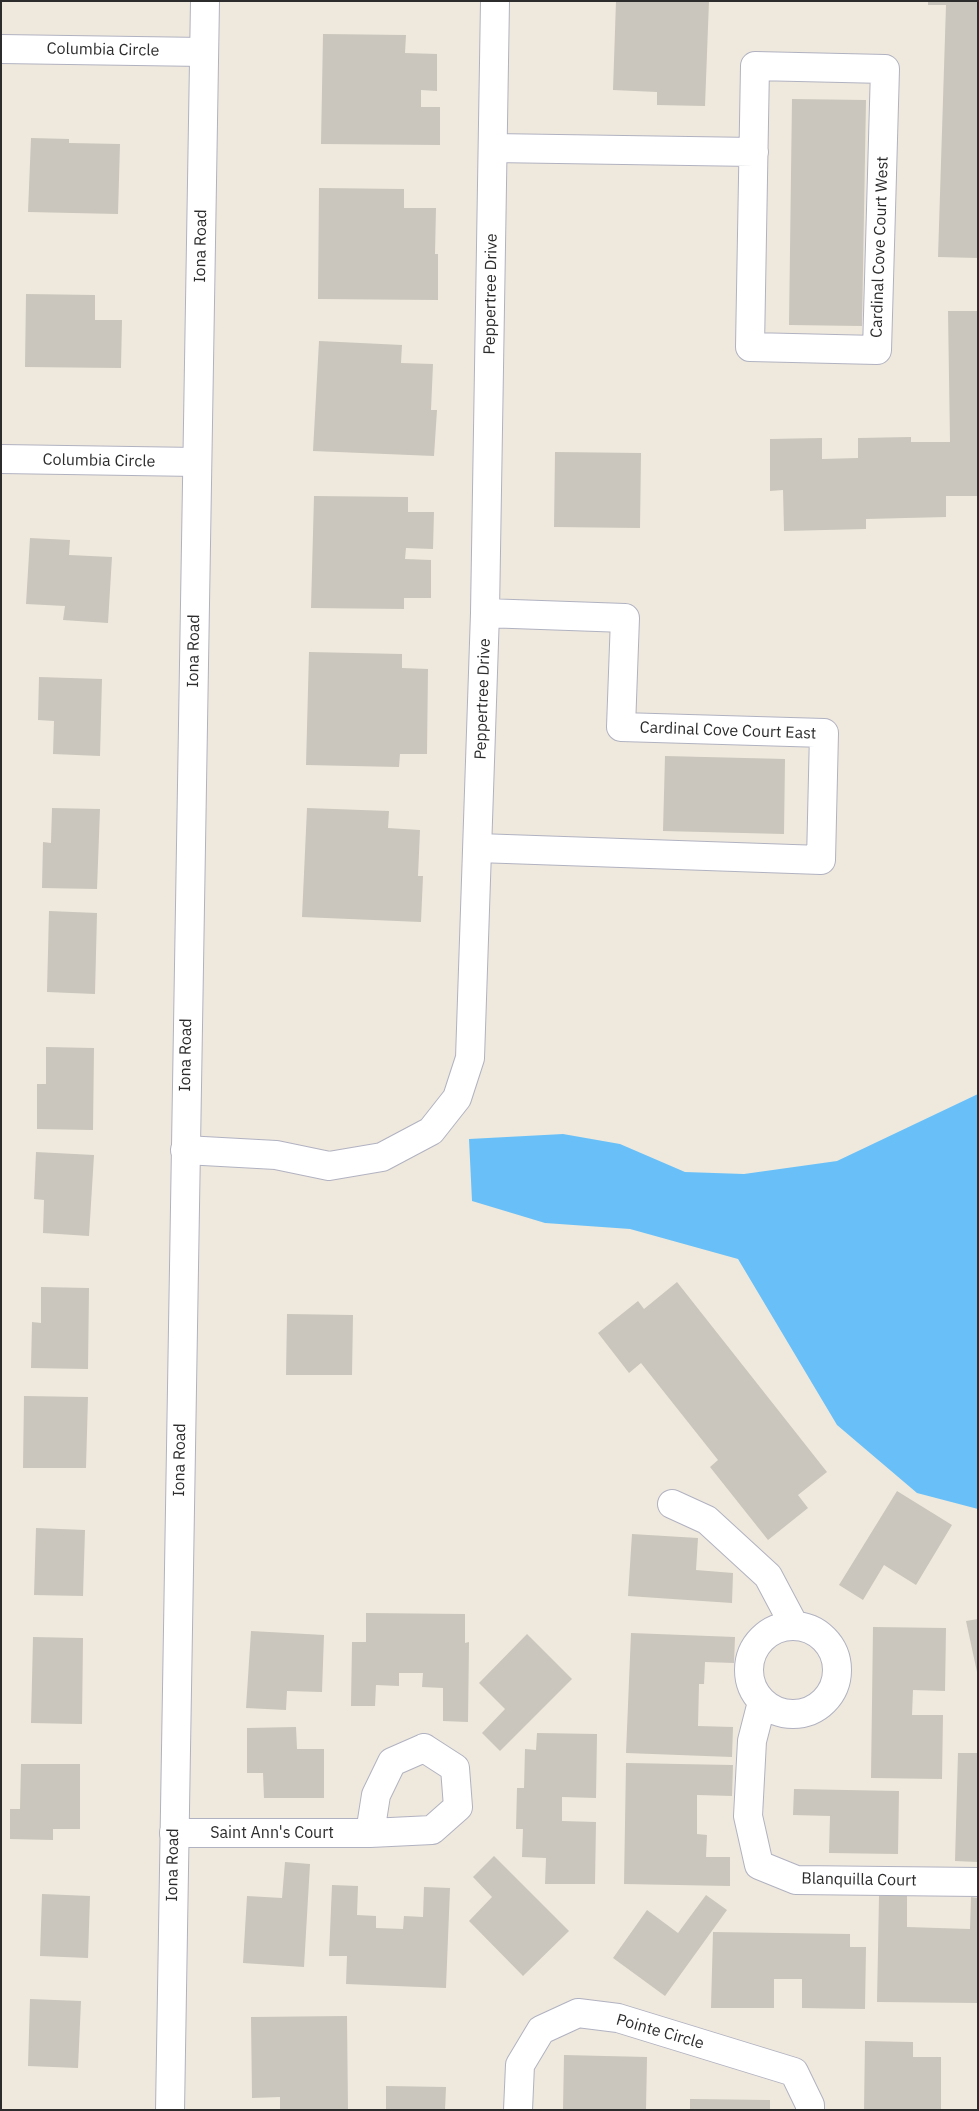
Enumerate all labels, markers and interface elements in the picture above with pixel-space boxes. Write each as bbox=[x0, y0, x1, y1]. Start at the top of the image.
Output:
street label: Columbia Circle bbox=[46, 39, 160, 61]
street label: Cardinal Cove Court West bbox=[867, 156, 893, 338]
street label: Iona Road bbox=[191, 209, 211, 283]
street label: Peppertree Drive bbox=[480, 233, 502, 355]
street label: Columbia Circle bbox=[42, 450, 156, 472]
street label: Iona Road bbox=[184, 614, 204, 688]
street label: Peppertree Drive bbox=[471, 638, 495, 760]
street label: Cardinal Cove Court East bbox=[639, 718, 817, 744]
street label: Iona Road bbox=[176, 1018, 196, 1092]
street label: Iona Road bbox=[170, 1423, 190, 1497]
street label: Saint Ann's Court bbox=[210, 1823, 334, 1843]
street label: Iona Road bbox=[163, 1828, 183, 1902]
street label: Blanquilla Court bbox=[801, 1869, 917, 1891]
street label: Pointe Circle bbox=[614, 2010, 706, 2054]

